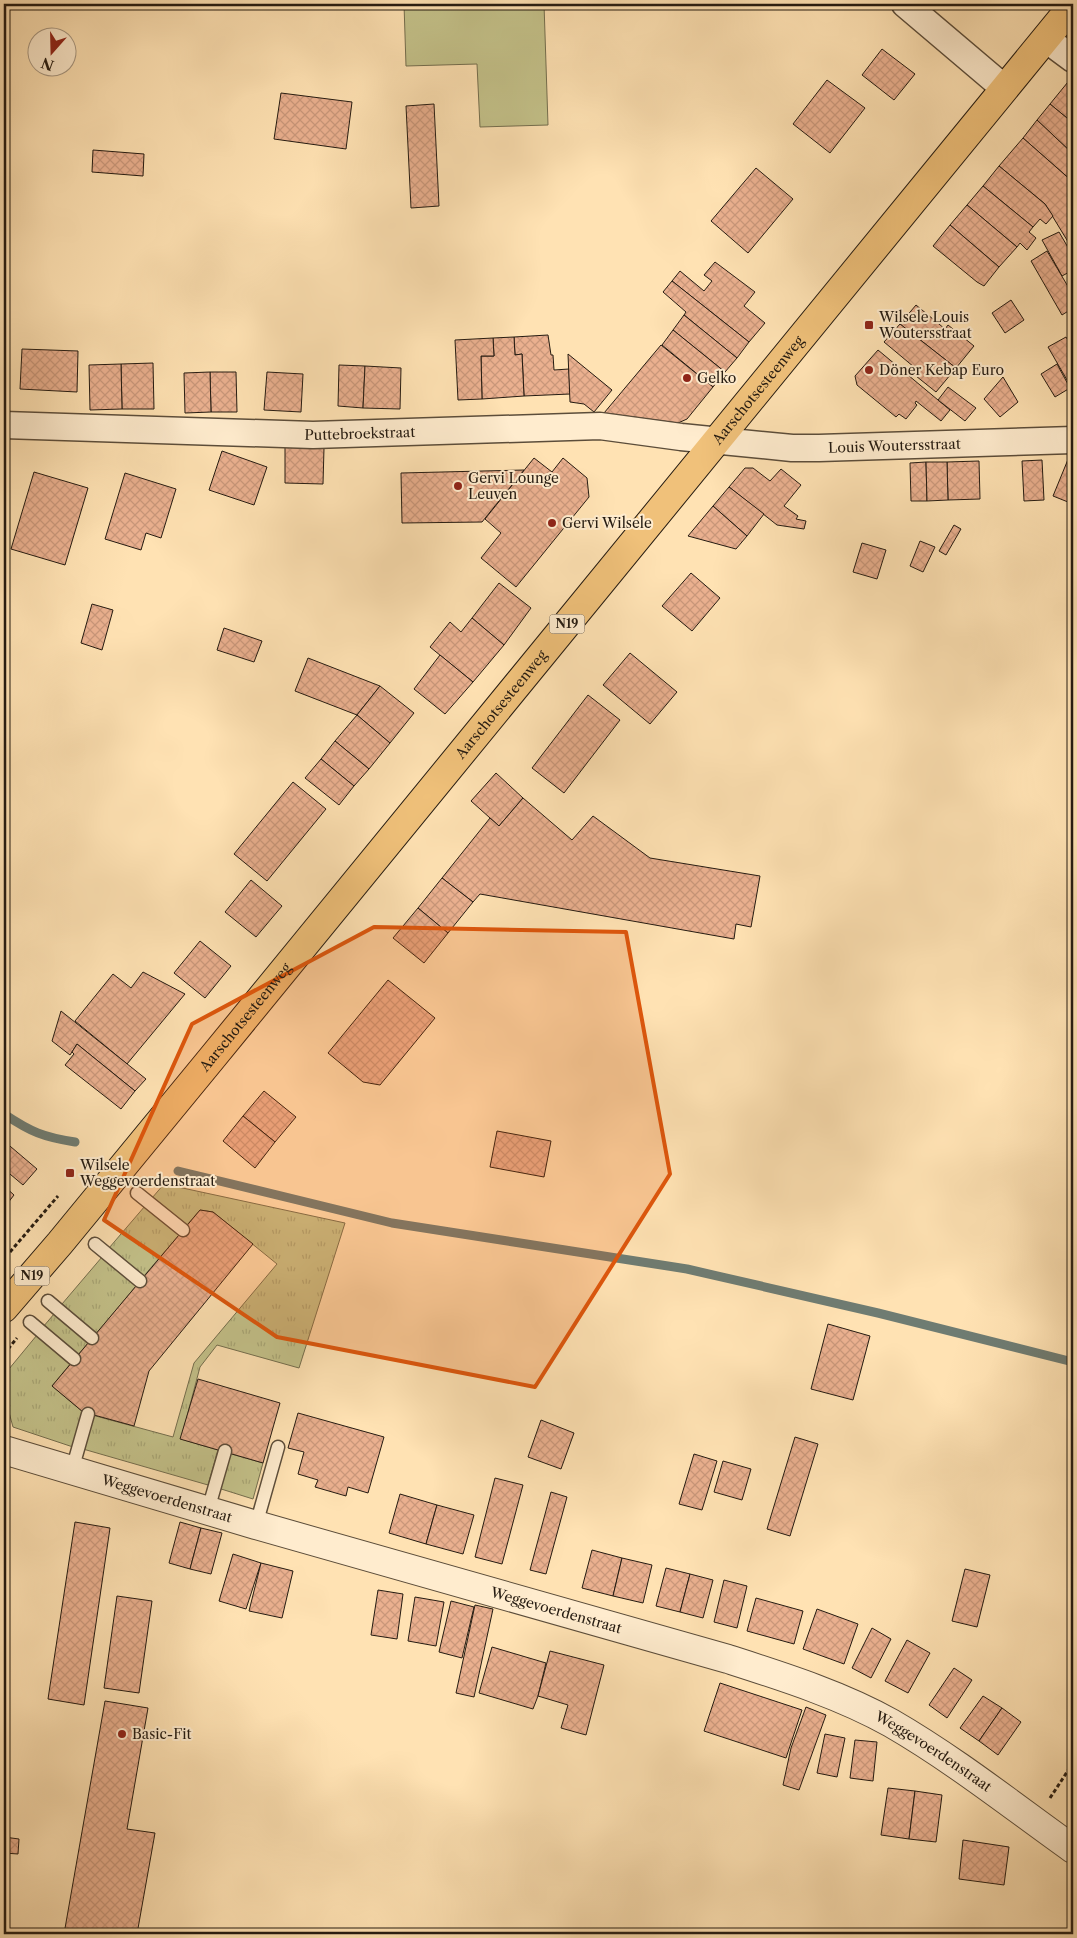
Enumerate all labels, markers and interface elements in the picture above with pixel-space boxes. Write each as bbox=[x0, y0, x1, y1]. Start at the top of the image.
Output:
north arrow bbox=[28, 28, 78, 78]
text: N bbox=[39, 54, 56, 75]
place label: Wilsele Louis Woutersstraat bbox=[878, 308, 972, 342]
marker: Wilsele Louis Woutersstraat bbox=[863, 319, 875, 331]
street label: Aarschotsesteenweg bbox=[708, 332, 808, 449]
place label: Döner Kebap Euro bbox=[879, 361, 1004, 379]
marker: Döner Kebap Euro bbox=[863, 364, 875, 376]
place label: Gelko bbox=[697, 369, 736, 387]
marker: Gelko bbox=[681, 372, 693, 384]
street label: Puttebroekstraat bbox=[304, 423, 416, 444]
street label: Louis Woutersstraat bbox=[828, 435, 961, 457]
place label: Gervi Lounge Leuven bbox=[468, 469, 559, 503]
marker: Gervi Lounge Leuven bbox=[452, 480, 464, 492]
place label: Gervi Wilsele bbox=[562, 514, 652, 532]
marker: Gervi Wilsele bbox=[546, 517, 558, 529]
road number: N19 bbox=[550, 614, 584, 634]
street label: Aarschotsesteenweg bbox=[451, 646, 551, 763]
street label: Aarschotsesteenweg bbox=[195, 959, 295, 1076]
place label: Wilsele Weggevoerdenstraat bbox=[79, 1156, 215, 1190]
marker: Wilsele Weggevoerdenstraat bbox=[64, 1167, 76, 1179]
road number: N19 bbox=[15, 1266, 50, 1285]
street label: Weggevoerdenstraat bbox=[99, 1470, 234, 1526]
street label: Weggevoerdenstraat bbox=[488, 1583, 624, 1637]
street label: Weggevoerdenstraat bbox=[871, 1707, 995, 1796]
place label: Basic-Fit bbox=[132, 1725, 191, 1743]
marker: Basic-Fit bbox=[116, 1728, 128, 1740]

